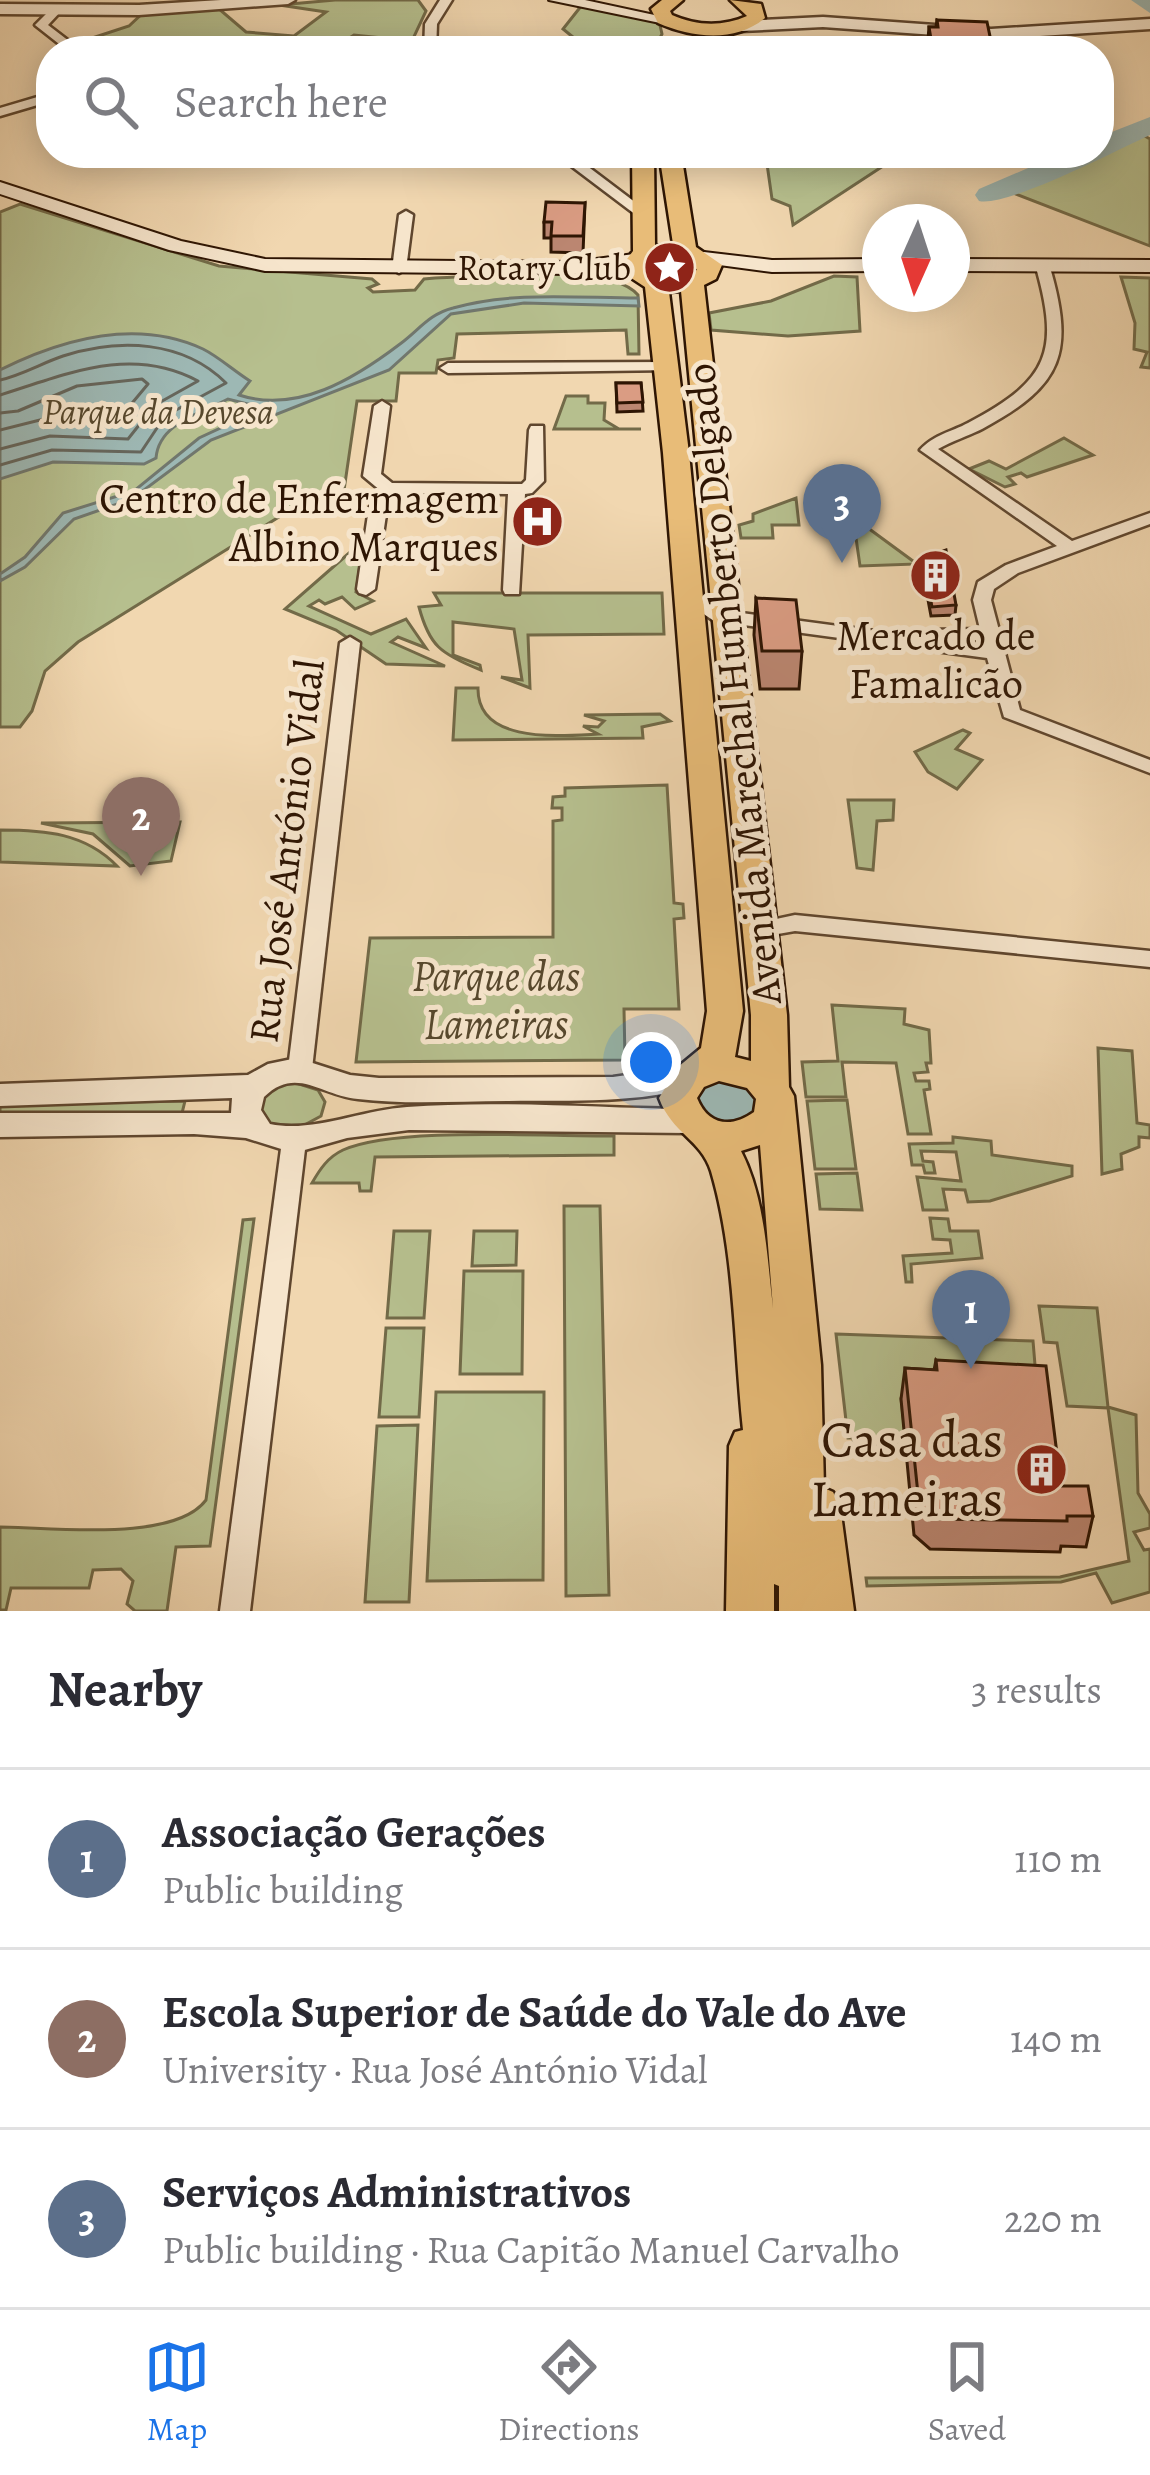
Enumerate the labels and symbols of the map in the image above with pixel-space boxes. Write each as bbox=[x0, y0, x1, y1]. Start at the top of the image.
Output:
north arrow bbox=[862, 204, 970, 312]
place icon: Rotary Club bbox=[642, 239, 698, 295]
place label: Rotary Club bbox=[457, 243, 631, 292]
street label: Avenida Marechal Humberto Delgado bbox=[671, 361, 795, 1008]
park label: Parque da Devesa bbox=[42, 387, 274, 436]
pin: 3 bbox=[803, 464, 881, 563]
place label: Centro de Enfermagem Albino Marques bbox=[99, 470, 499, 575]
hospital icon: Centro de Enfermagem Albino Marques bbox=[510, 494, 566, 550]
building icon: Mercado de Famalicão bbox=[908, 548, 964, 604]
place label: Mercado de Famalicão bbox=[836, 607, 1036, 712]
street label: Rua José António Vidal bbox=[234, 656, 338, 1046]
pin: 2 bbox=[102, 777, 180, 876]
park label: Parque das Lameiras bbox=[412, 947, 580, 1052]
your location bbox=[621, 1032, 681, 1092]
pin: 1 bbox=[932, 1270, 1010, 1369]
place label: Casa das Lameiras bbox=[810, 1405, 1003, 1534]
building icon: Casa das Lameiras bbox=[1014, 1441, 1070, 1497]

